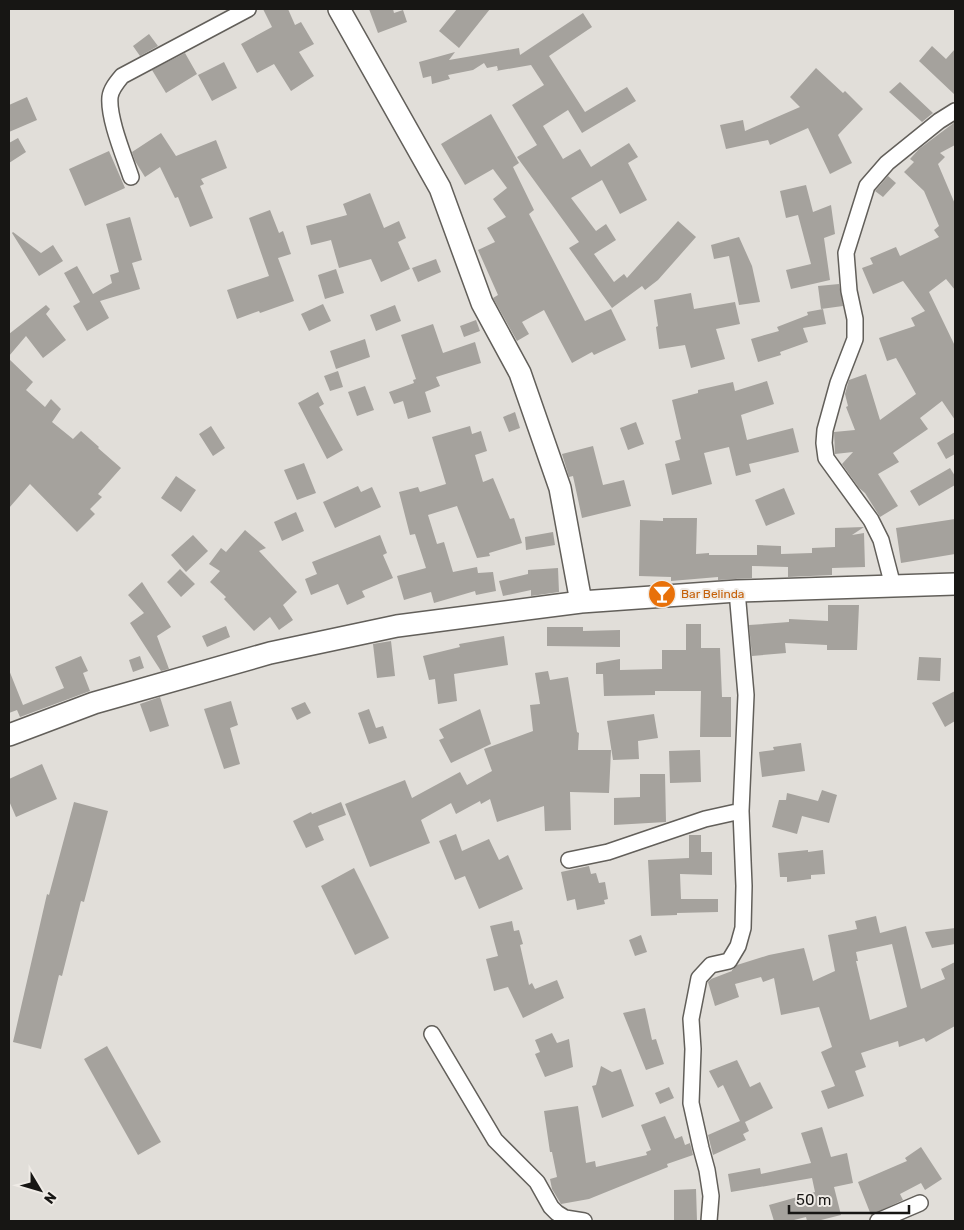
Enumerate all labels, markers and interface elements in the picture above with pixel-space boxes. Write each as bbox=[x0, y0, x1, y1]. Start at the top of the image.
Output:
bar icon: Bar Belinda bbox=[647, 579, 677, 609]
place label: Bar Belinda bbox=[681, 587, 744, 601]
north arrow bbox=[15, 1165, 65, 1215]
scale bar bbox=[789, 1182, 909, 1214]
text: N bbox=[40, 1188, 60, 1207]
text: 50 m bbox=[796, 1191, 831, 1209]

